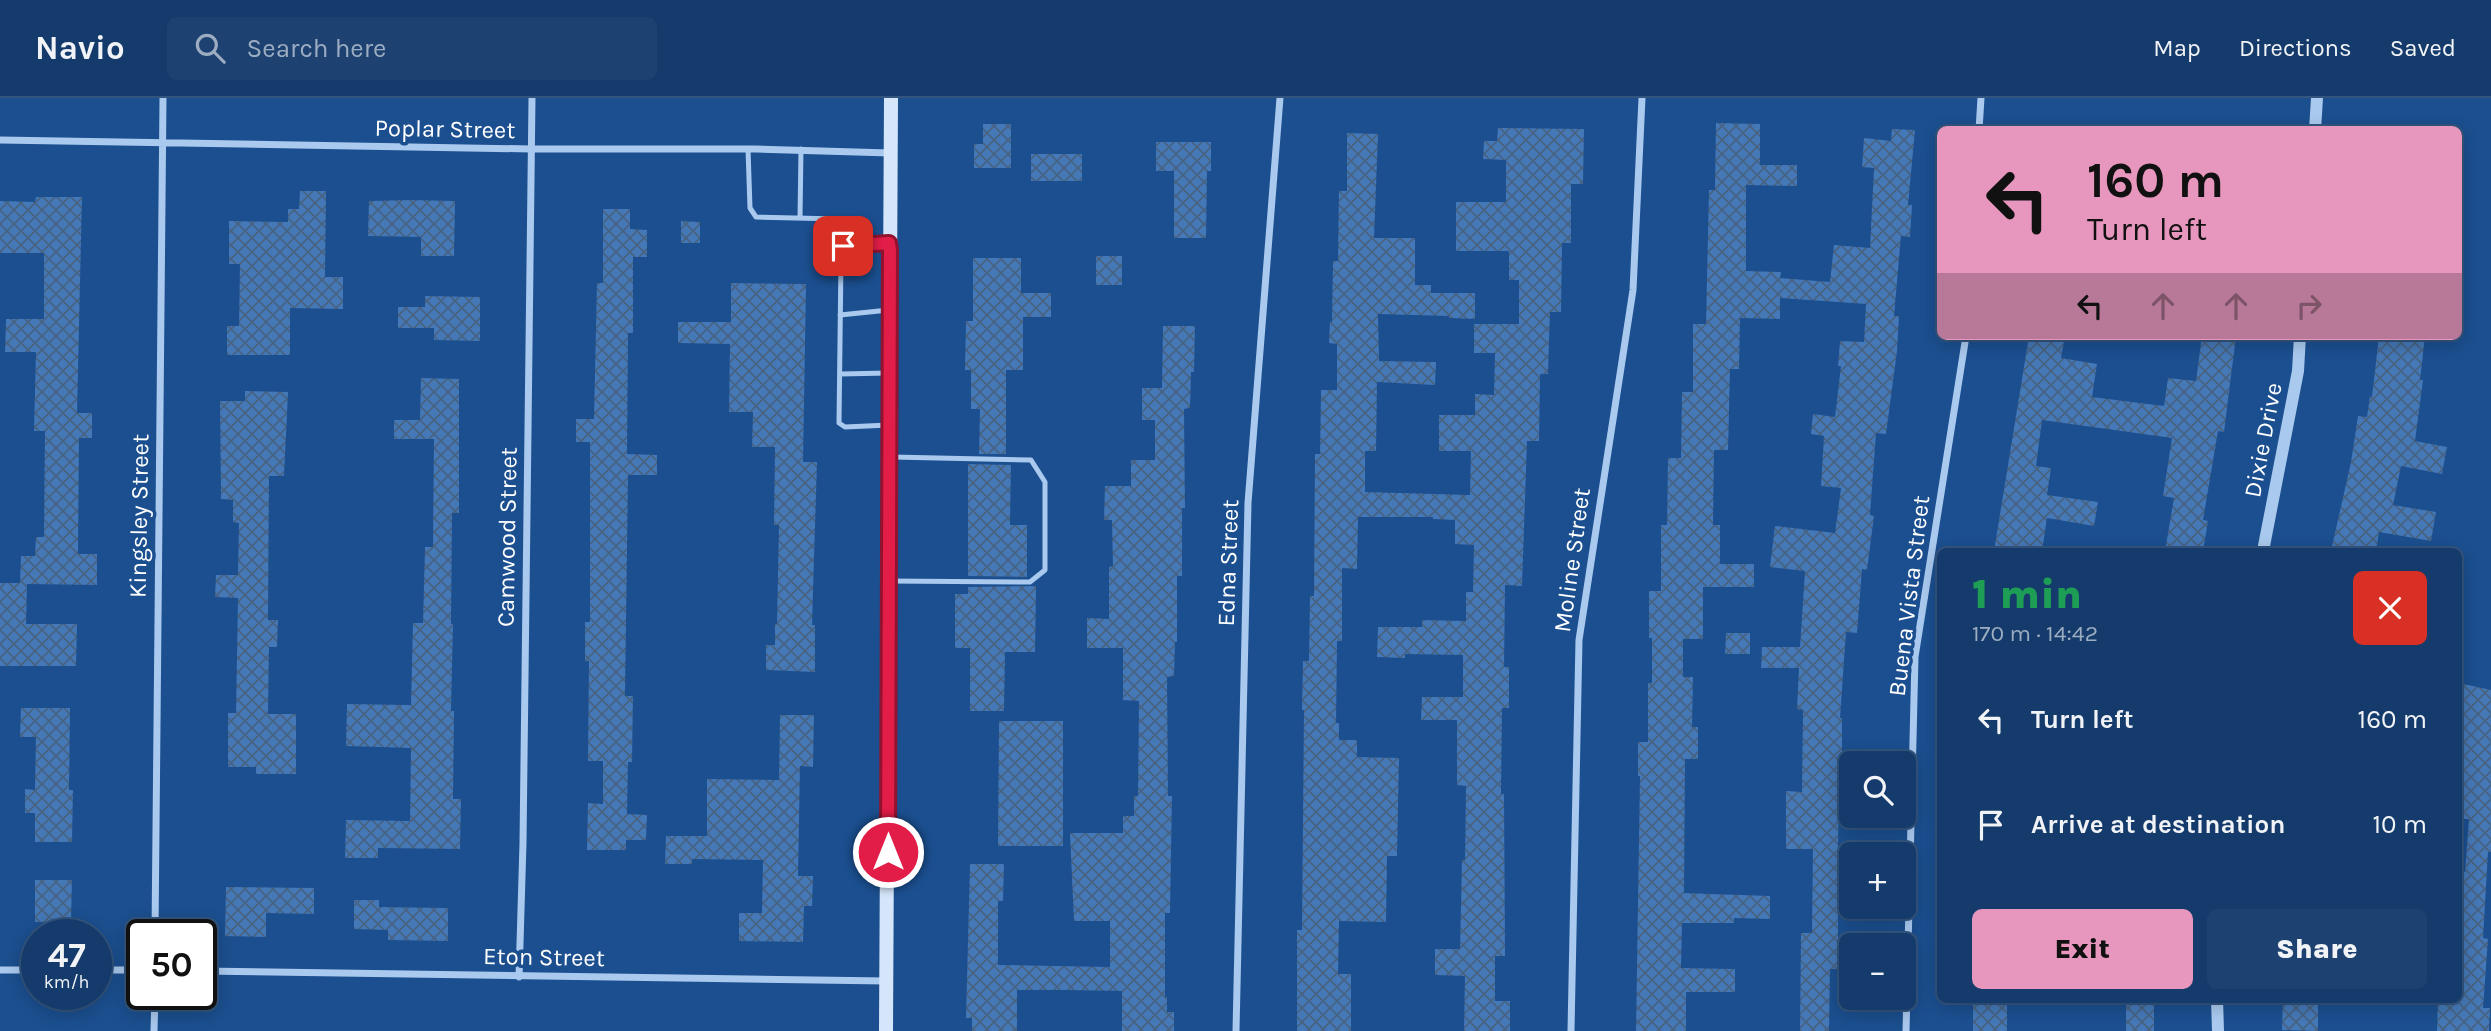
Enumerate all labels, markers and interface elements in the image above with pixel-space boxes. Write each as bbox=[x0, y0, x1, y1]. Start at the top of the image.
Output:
search box bbox=[167, 17, 657, 80]
text: Navio bbox=[35, 29, 125, 67]
icon: search bbox=[191, 29, 229, 67]
text: Search here bbox=[247, 33, 386, 64]
text: Map bbox=[2153, 34, 2201, 62]
text: Directions bbox=[2239, 34, 2352, 62]
text: Saved bbox=[2390, 34, 2456, 62]
street label: Poplar Street bbox=[374, 114, 516, 144]
text: 160 m bbox=[2087, 152, 2224, 209]
icon: left bbox=[1972, 154, 2063, 245]
text: Turn left bbox=[2087, 211, 2207, 248]
pin bbox=[813, 216, 873, 276]
icon: arrive bbox=[824, 227, 862, 265]
icon: left bbox=[2071, 287, 2109, 325]
icon: ahead bbox=[2144, 287, 2182, 325]
icon: ahead bbox=[2217, 287, 2255, 325]
icon: right bbox=[2290, 287, 2328, 325]
street label: Dixie Drive bbox=[2238, 380, 2288, 500]
street label: Kingsley Street bbox=[124, 434, 154, 598]
street label: Camwood Street bbox=[491, 447, 523, 627]
street label: Moline Street bbox=[1548, 486, 1596, 634]
street label: Buena Vista Street bbox=[1883, 494, 1935, 698]
street label: Edna Street bbox=[1212, 499, 1244, 627]
text: 1 min bbox=[1972, 569, 2082, 619]
button: close bbox=[2353, 571, 2427, 645]
text: 170 m · 14:42 bbox=[1972, 620, 2098, 647]
icon: left bbox=[1972, 701, 2010, 739]
text: Turn left bbox=[2031, 704, 2133, 735]
text: 160 m bbox=[2358, 704, 2427, 735]
map controls bbox=[1839, 751, 1916, 1010]
button: search bbox=[1839, 751, 1916, 828]
icon: arrive bbox=[1972, 806, 2010, 844]
text: Arrive at destination bbox=[2031, 809, 2285, 840]
text: 10 m bbox=[2372, 809, 2427, 840]
position arrow bbox=[851, 815, 925, 889]
button: + bbox=[1839, 842, 1916, 919]
button: Exit bbox=[1972, 909, 2193, 989]
button: Share bbox=[2207, 909, 2427, 989]
speed limit sign: 50 bbox=[126, 919, 217, 1010]
button: − bbox=[1839, 933, 1916, 1010]
text: 47 bbox=[47, 935, 86, 976]
street label: Eton Street bbox=[483, 942, 605, 972]
text: km/h bbox=[44, 971, 89, 993]

